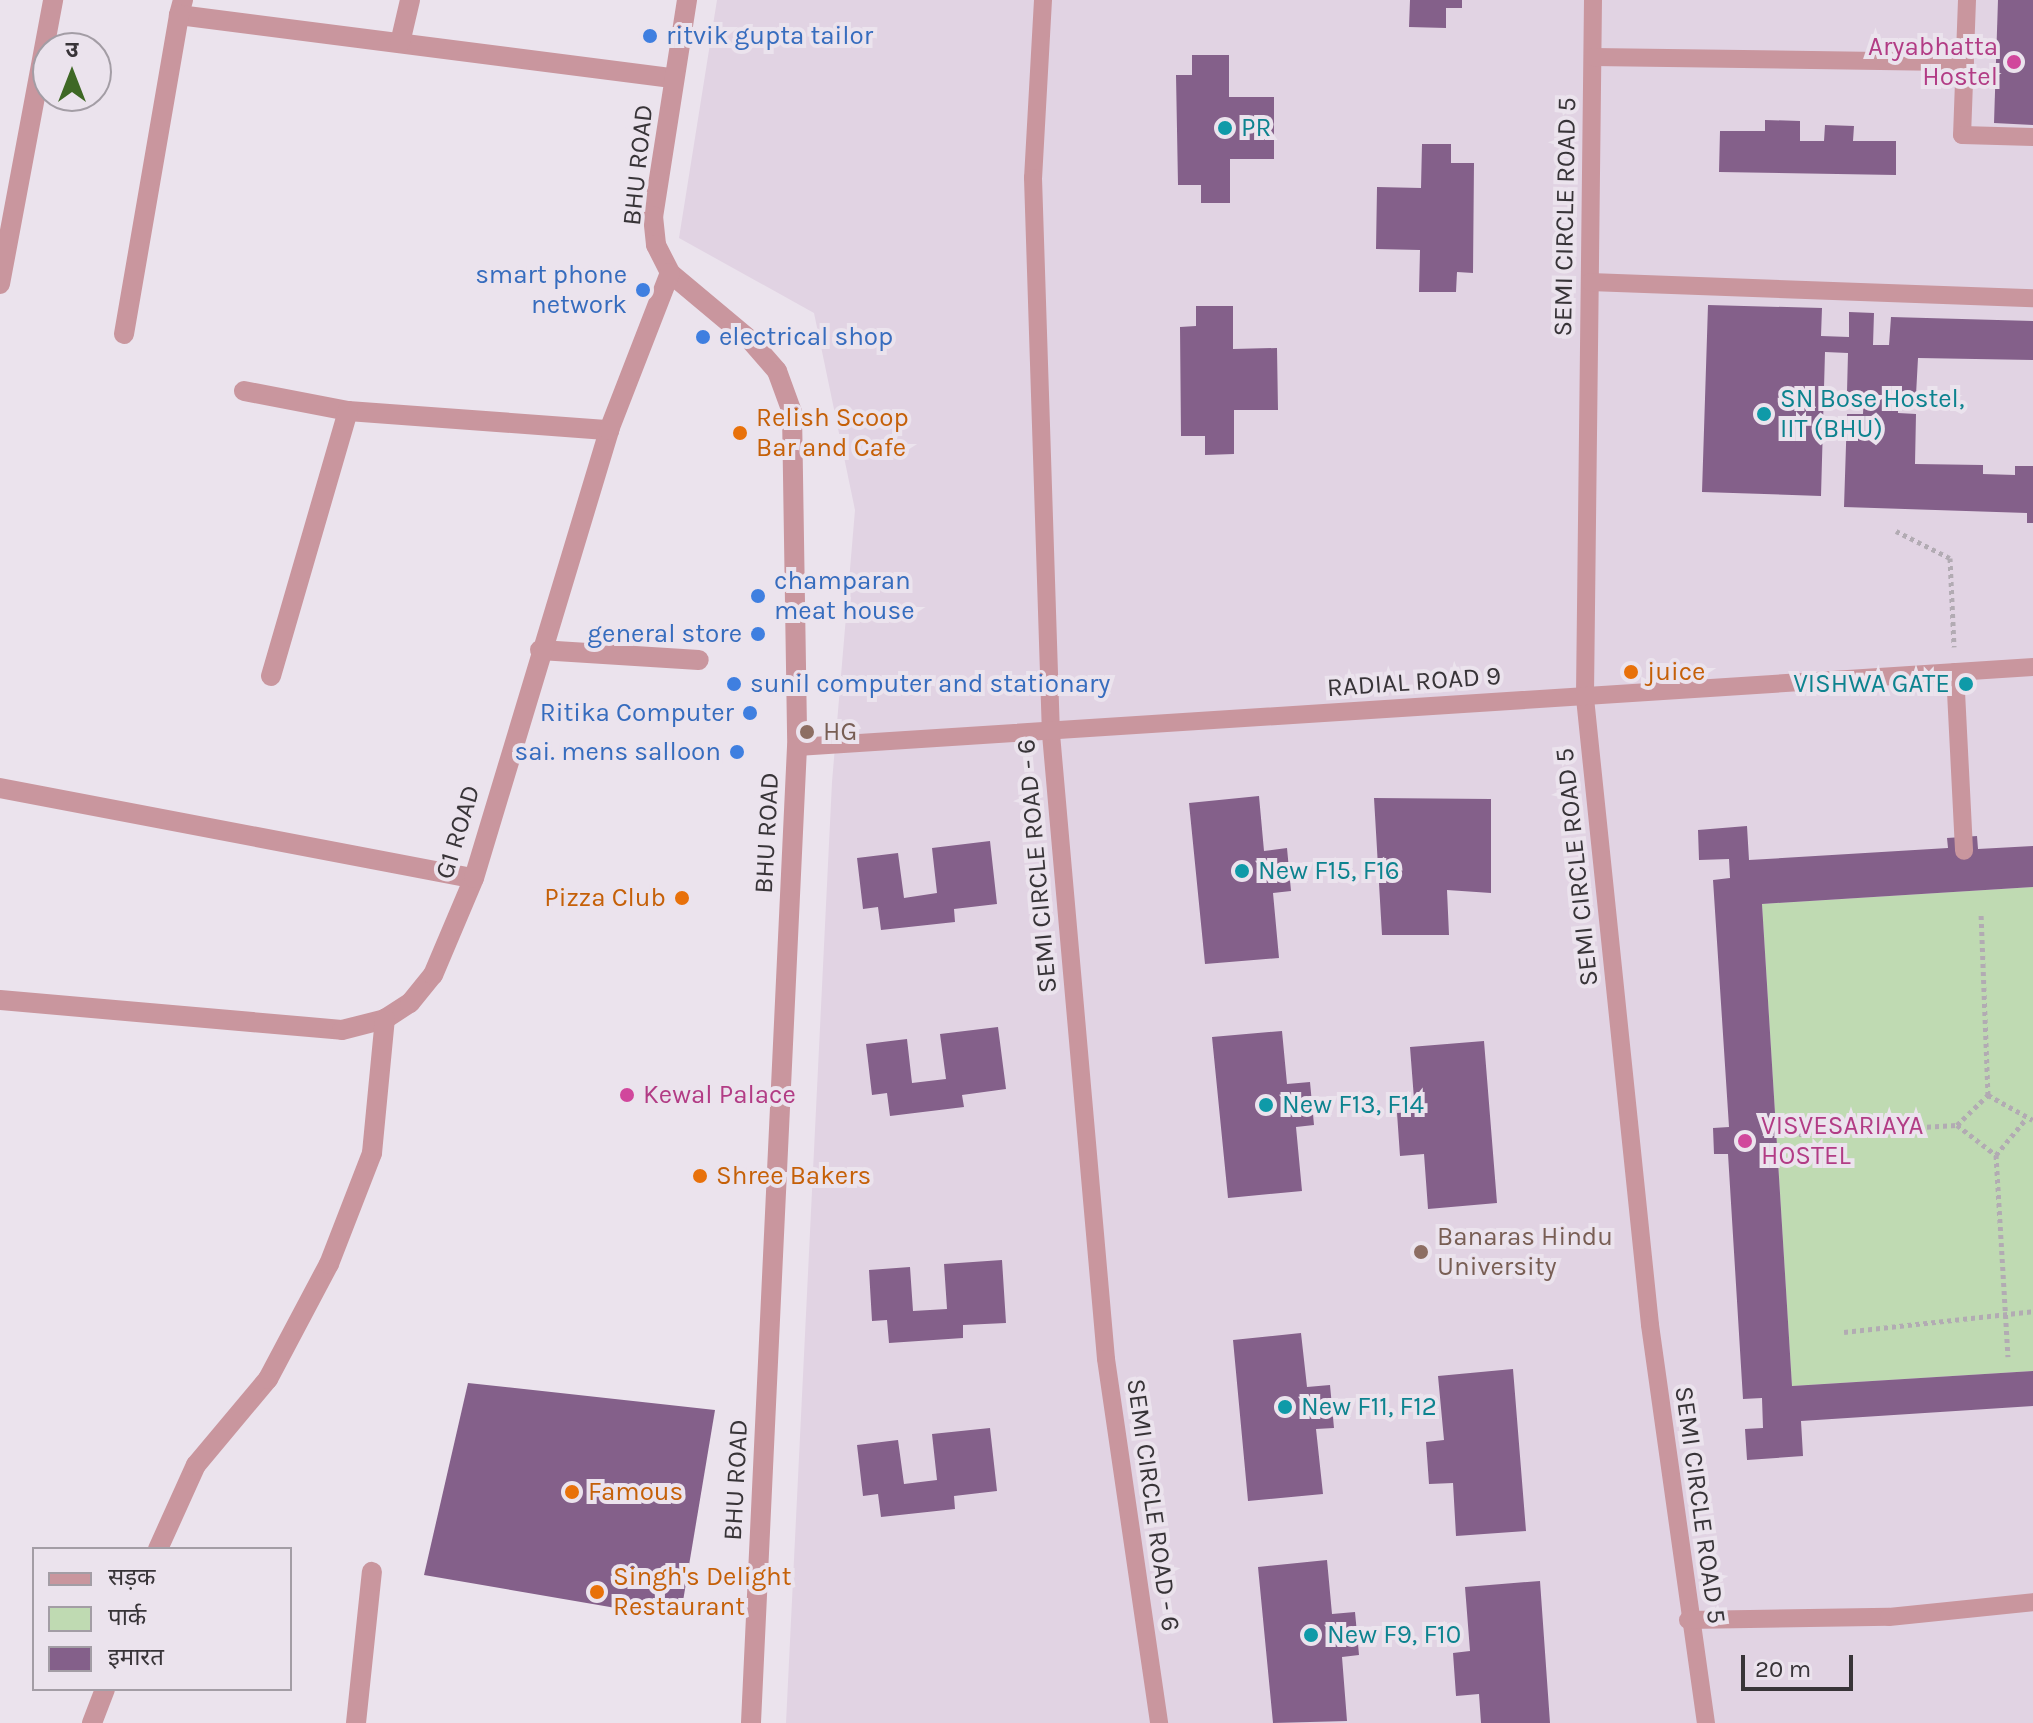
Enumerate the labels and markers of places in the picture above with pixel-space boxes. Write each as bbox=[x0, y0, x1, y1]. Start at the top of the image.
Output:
place label: ritvik gupta tailor bbox=[666, 20, 873, 52]
marker: ritvik gupta tailor bbox=[641, 27, 659, 45]
place label: Aryabhatta Hostel bbox=[1868, 31, 1998, 92]
marker: Aryabhatta Hostel bbox=[2005, 53, 2023, 71]
place label: PR bbox=[1241, 112, 1271, 144]
marker: PR bbox=[1216, 119, 1234, 137]
place label: smart phone network bbox=[475, 259, 627, 320]
marker: smart phone network bbox=[634, 281, 652, 299]
place label: electrical shop bbox=[719, 321, 893, 353]
marker: electrical shop bbox=[694, 328, 712, 346]
place label: SN Bose Hostel, IIT (BHU) bbox=[1780, 383, 1964, 444]
place label: Relish Scoop Bar and Cafe bbox=[756, 402, 909, 464]
marker: SN Bose Hostel, IIT (BHU) bbox=[1755, 405, 1773, 423]
marker: Relish Scoop Bar and Cafe bbox=[731, 424, 749, 442]
place label: champaran meat house bbox=[774, 565, 915, 626]
marker: champaran meat house bbox=[749, 587, 767, 605]
place label: general store bbox=[587, 618, 742, 650]
marker: general store bbox=[749, 625, 767, 643]
place label: juice bbox=[1647, 656, 1705, 688]
marker: juice bbox=[1622, 663, 1640, 681]
place label: sunil computer and stationary bbox=[750, 668, 1110, 700]
place label: VISHWA GATE bbox=[1793, 668, 1950, 700]
marker: sunil computer and stationary bbox=[725, 675, 743, 693]
marker: VISHWA GATE bbox=[1957, 675, 1975, 693]
place label: Ritika Computer bbox=[540, 697, 734, 729]
marker: Ritika Computer bbox=[741, 704, 759, 722]
place label: HG bbox=[823, 716, 857, 748]
marker: HG bbox=[798, 723, 816, 741]
place label: sai. mens salloon bbox=[515, 736, 721, 768]
marker: sai. mens salloon bbox=[728, 743, 746, 761]
place label: New F15, F16 bbox=[1258, 855, 1400, 887]
marker: New F15, F16 bbox=[1233, 862, 1251, 880]
place label: Pizza Club bbox=[544, 882, 666, 914]
marker: Pizza Club bbox=[673, 889, 691, 907]
place label: Kewal Palace bbox=[643, 1079, 796, 1111]
marker: Kewal Palace bbox=[618, 1086, 636, 1104]
place label: New F13, F14 bbox=[1282, 1089, 1424, 1121]
marker: New F13, F14 bbox=[1257, 1096, 1275, 1114]
place label: VISVESARIAYA HOSTEL bbox=[1761, 1110, 1923, 1172]
marker: VISVESARIAYA HOSTEL bbox=[1736, 1132, 1754, 1150]
place label: Shree Bakers bbox=[716, 1160, 871, 1192]
marker: Shree Bakers bbox=[691, 1167, 709, 1185]
place label: Banaras Hindu University bbox=[1437, 1221, 1613, 1282]
marker: Banaras Hindu University bbox=[1412, 1243, 1430, 1261]
place label: New F11, F12 bbox=[1301, 1391, 1437, 1423]
marker: New F11, F12 bbox=[1276, 1398, 1294, 1416]
place label: Famous bbox=[588, 1476, 683, 1508]
marker: Famous bbox=[563, 1483, 581, 1501]
place label: Singh's Delight Restaurant bbox=[613, 1561, 792, 1622]
marker: Singh's Delight Restaurant bbox=[588, 1583, 606, 1601]
place label: New F9, F10 bbox=[1327, 1619, 1461, 1651]
marker: New F9, F10 bbox=[1302, 1626, 1320, 1644]

